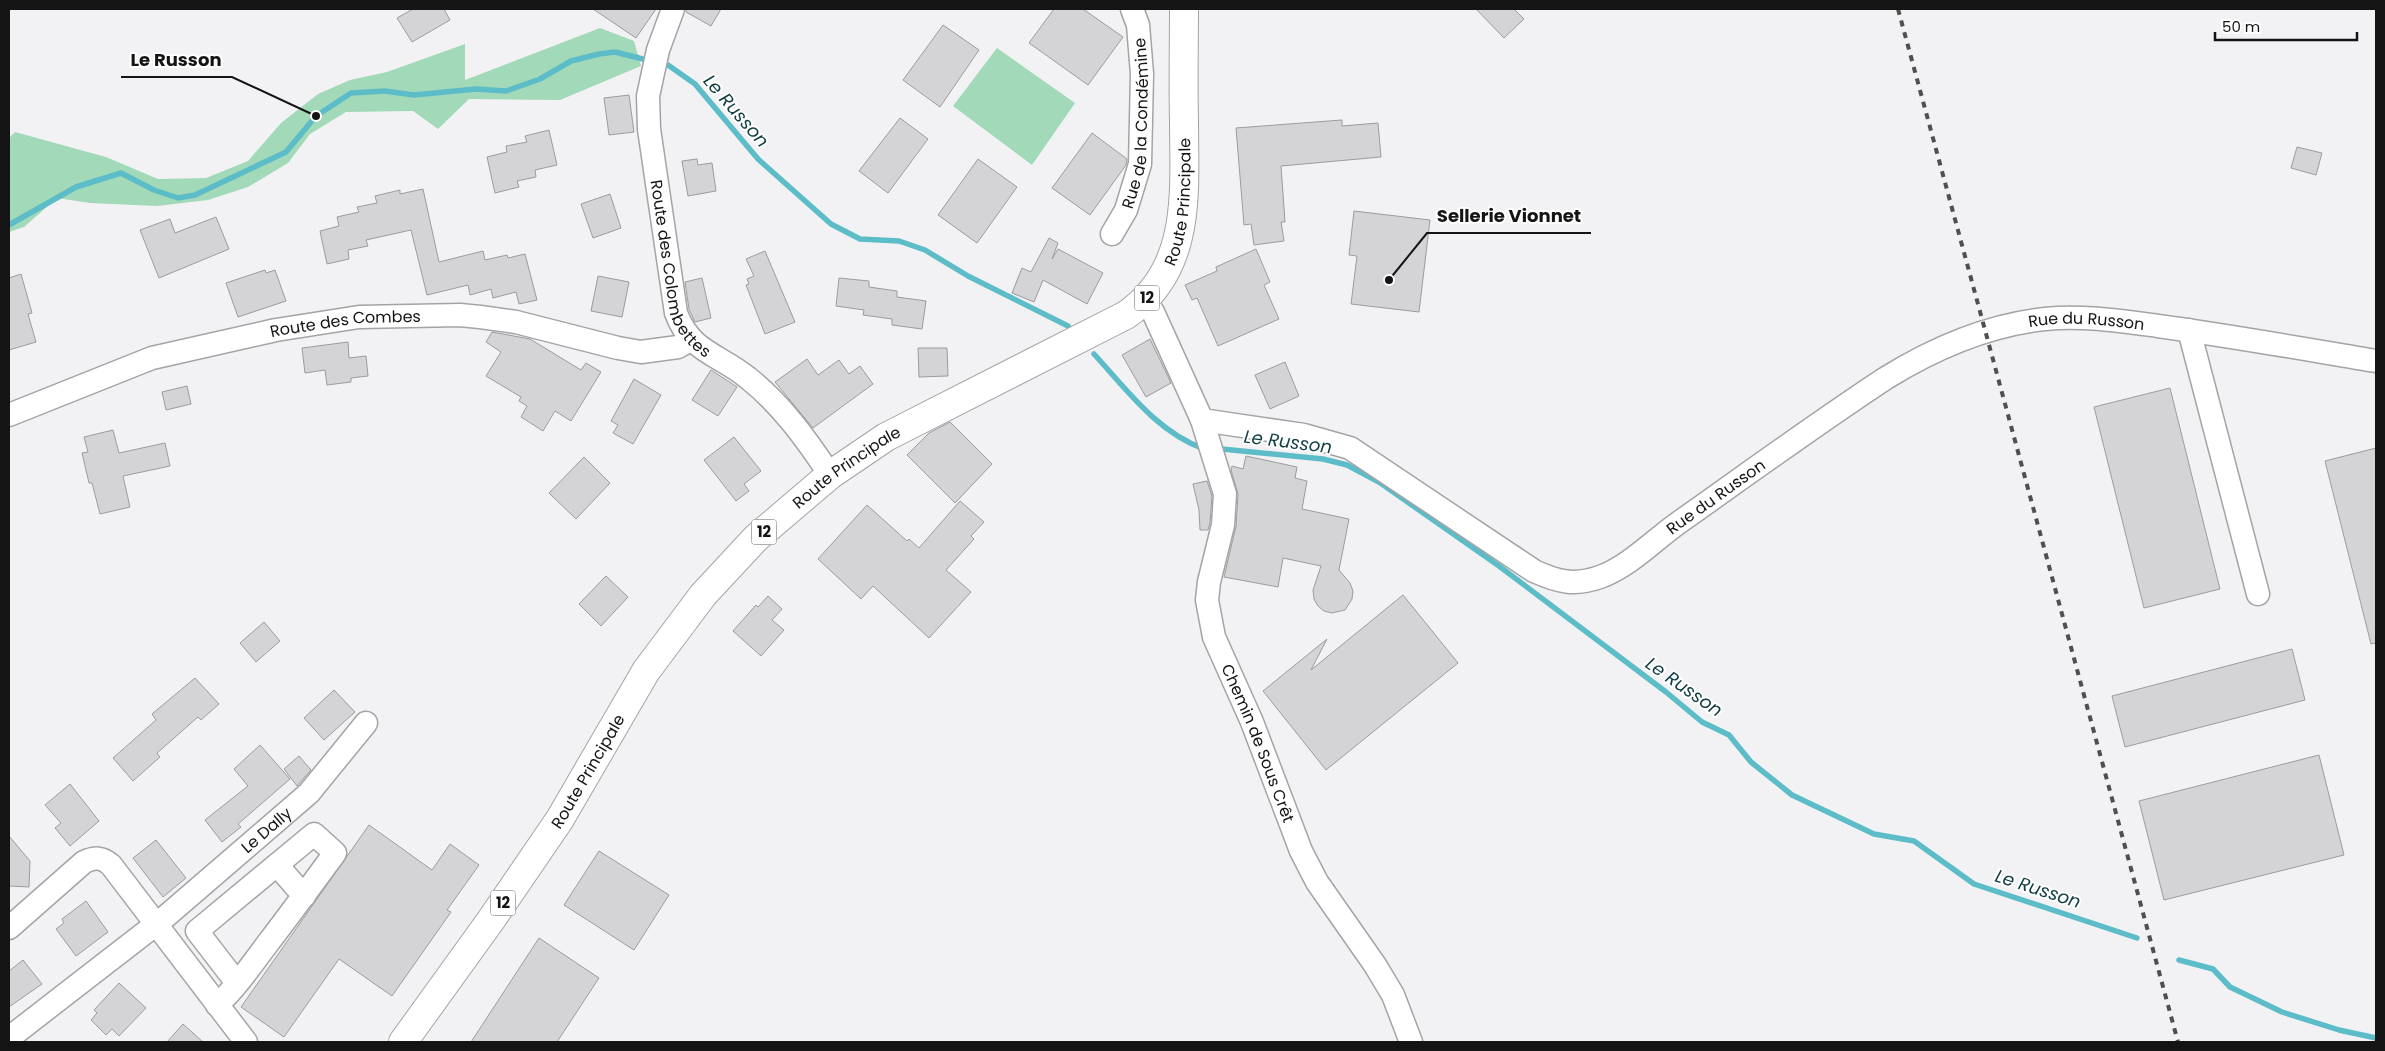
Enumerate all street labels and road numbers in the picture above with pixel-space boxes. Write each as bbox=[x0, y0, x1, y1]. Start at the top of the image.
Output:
street label: Rue de la Condémine bbox=[1116, 37, 1154, 212]
street label: Route Principale bbox=[1159, 138, 1196, 269]
street label: Route des Colombettes bbox=[645, 178, 715, 363]
road number: 12 bbox=[1134, 286, 1160, 310]
street label: Route des Combes bbox=[268, 305, 421, 343]
street label: Rue du Russon bbox=[2027, 307, 2146, 336]
street label: Route Principale bbox=[788, 420, 905, 514]
street label: Rue du Russon bbox=[1662, 454, 1770, 540]
road number: 12 bbox=[752, 520, 776, 544]
street label: Chemin de Sous Crêt bbox=[1215, 660, 1300, 826]
street label: Route Principale bbox=[546, 710, 631, 833]
street label: Le Dally bbox=[236, 802, 297, 859]
road number: 12 bbox=[490, 890, 516, 916]

